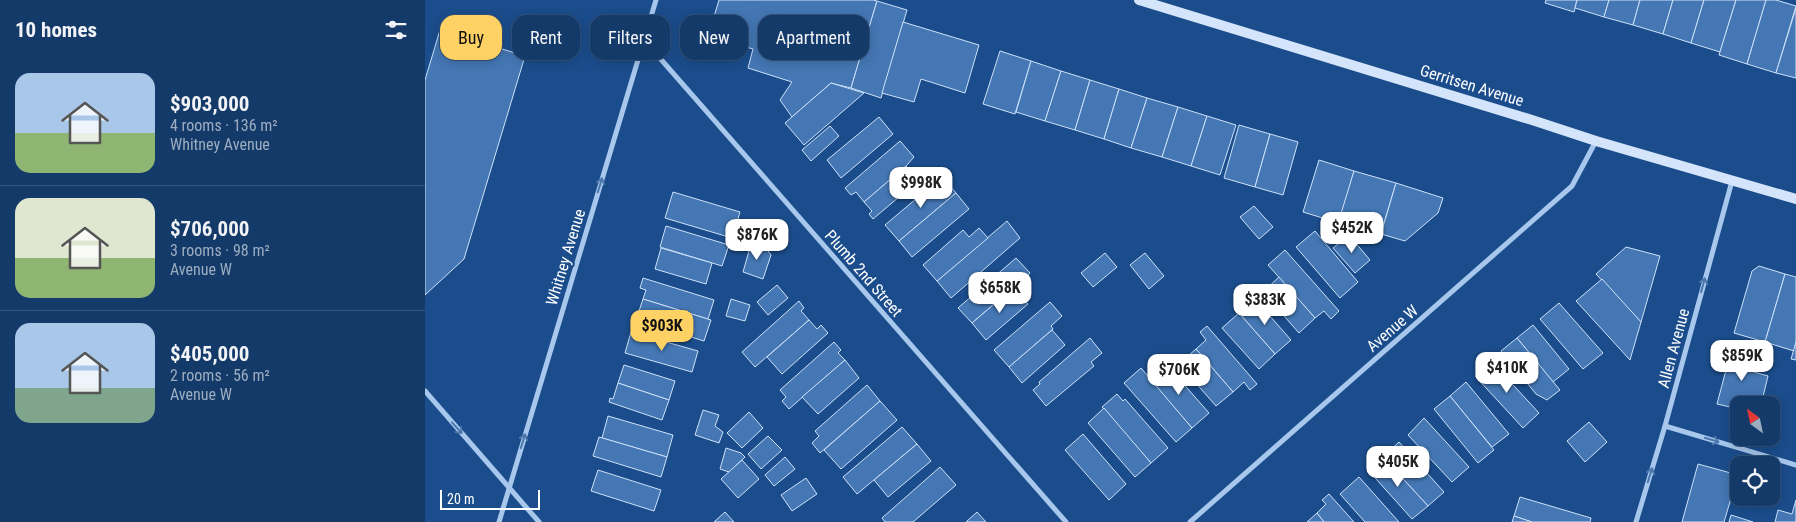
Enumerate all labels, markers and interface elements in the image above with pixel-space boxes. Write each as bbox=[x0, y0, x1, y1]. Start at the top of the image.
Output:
chip: Buy bbox=[440, 15, 502, 60]
chip: Rent bbox=[512, 15, 580, 60]
chip: Filters bbox=[590, 15, 670, 60]
chip: New bbox=[680, 15, 748, 60]
chip: Apartment bbox=[758, 15, 869, 60]
icon: filters bbox=[382, 16, 410, 44]
text: 10 homes bbox=[15, 18, 97, 42]
street label: Gerritsen Avenue bbox=[1418, 61, 1526, 110]
text: $903,000 bbox=[170, 92, 249, 116]
icon: home bbox=[55, 93, 115, 153]
text: 4 rooms · 136 m² bbox=[170, 116, 278, 135]
text: Whitney Avenue bbox=[170, 135, 270, 154]
pin: $998K bbox=[886, 166, 956, 209]
text: $998K bbox=[900, 173, 942, 192]
one-way arrow bbox=[596, 177, 606, 193]
street label: Whitney Avenue bbox=[542, 207, 589, 308]
pin: $452K bbox=[1317, 212, 1387, 254]
text: $706,000 bbox=[170, 217, 249, 241]
icon: home bbox=[55, 218, 115, 278]
pin: $876K bbox=[722, 218, 792, 261]
text: $452K bbox=[1331, 218, 1373, 237]
text: $876K bbox=[736, 225, 778, 244]
street label: Plumb 2nd Street bbox=[821, 226, 907, 321]
text: 3 rooms · 98 m² bbox=[170, 241, 270, 260]
text: Avenue W bbox=[170, 260, 232, 279]
pin: $658K bbox=[965, 272, 1035, 314]
text: $658K bbox=[979, 278, 1021, 297]
one-way arrow bbox=[1699, 278, 1709, 294]
pin: $383K bbox=[1230, 284, 1300, 326]
text: $383K bbox=[1244, 290, 1286, 309]
street label: Avenue W bbox=[1363, 301, 1422, 356]
street label: Allen Avenue bbox=[1654, 306, 1693, 390]
pin: $903K bbox=[627, 310, 697, 352]
text: $903K bbox=[641, 316, 683, 335]
pin: $859K bbox=[1707, 340, 1777, 382]
text: $405,000 bbox=[170, 342, 249, 366]
icon: home bbox=[55, 343, 115, 403]
text: $859K bbox=[1721, 346, 1763, 365]
pin: $410K bbox=[1472, 352, 1542, 394]
pin: $706K bbox=[1144, 354, 1214, 396]
text: $410K bbox=[1486, 358, 1528, 377]
text: $706K bbox=[1158, 360, 1200, 379]
text: 2 rooms · 56 m² bbox=[170, 366, 270, 385]
text: Avenue W bbox=[170, 385, 232, 404]
north arrow bbox=[1730, 396, 1780, 446]
map controls bbox=[1730, 396, 1780, 506]
one-way arrow bbox=[451, 421, 463, 434]
one-way arrow bbox=[519, 433, 529, 449]
one-way arrow bbox=[1703, 435, 1719, 445]
pin: $405K bbox=[1363, 446, 1433, 488]
text: $405K bbox=[1377, 452, 1419, 471]
button: locate bbox=[1730, 456, 1780, 506]
one-way arrow bbox=[1645, 468, 1655, 484]
scale bar bbox=[440, 487, 540, 510]
text: 20 m bbox=[447, 491, 475, 507]

